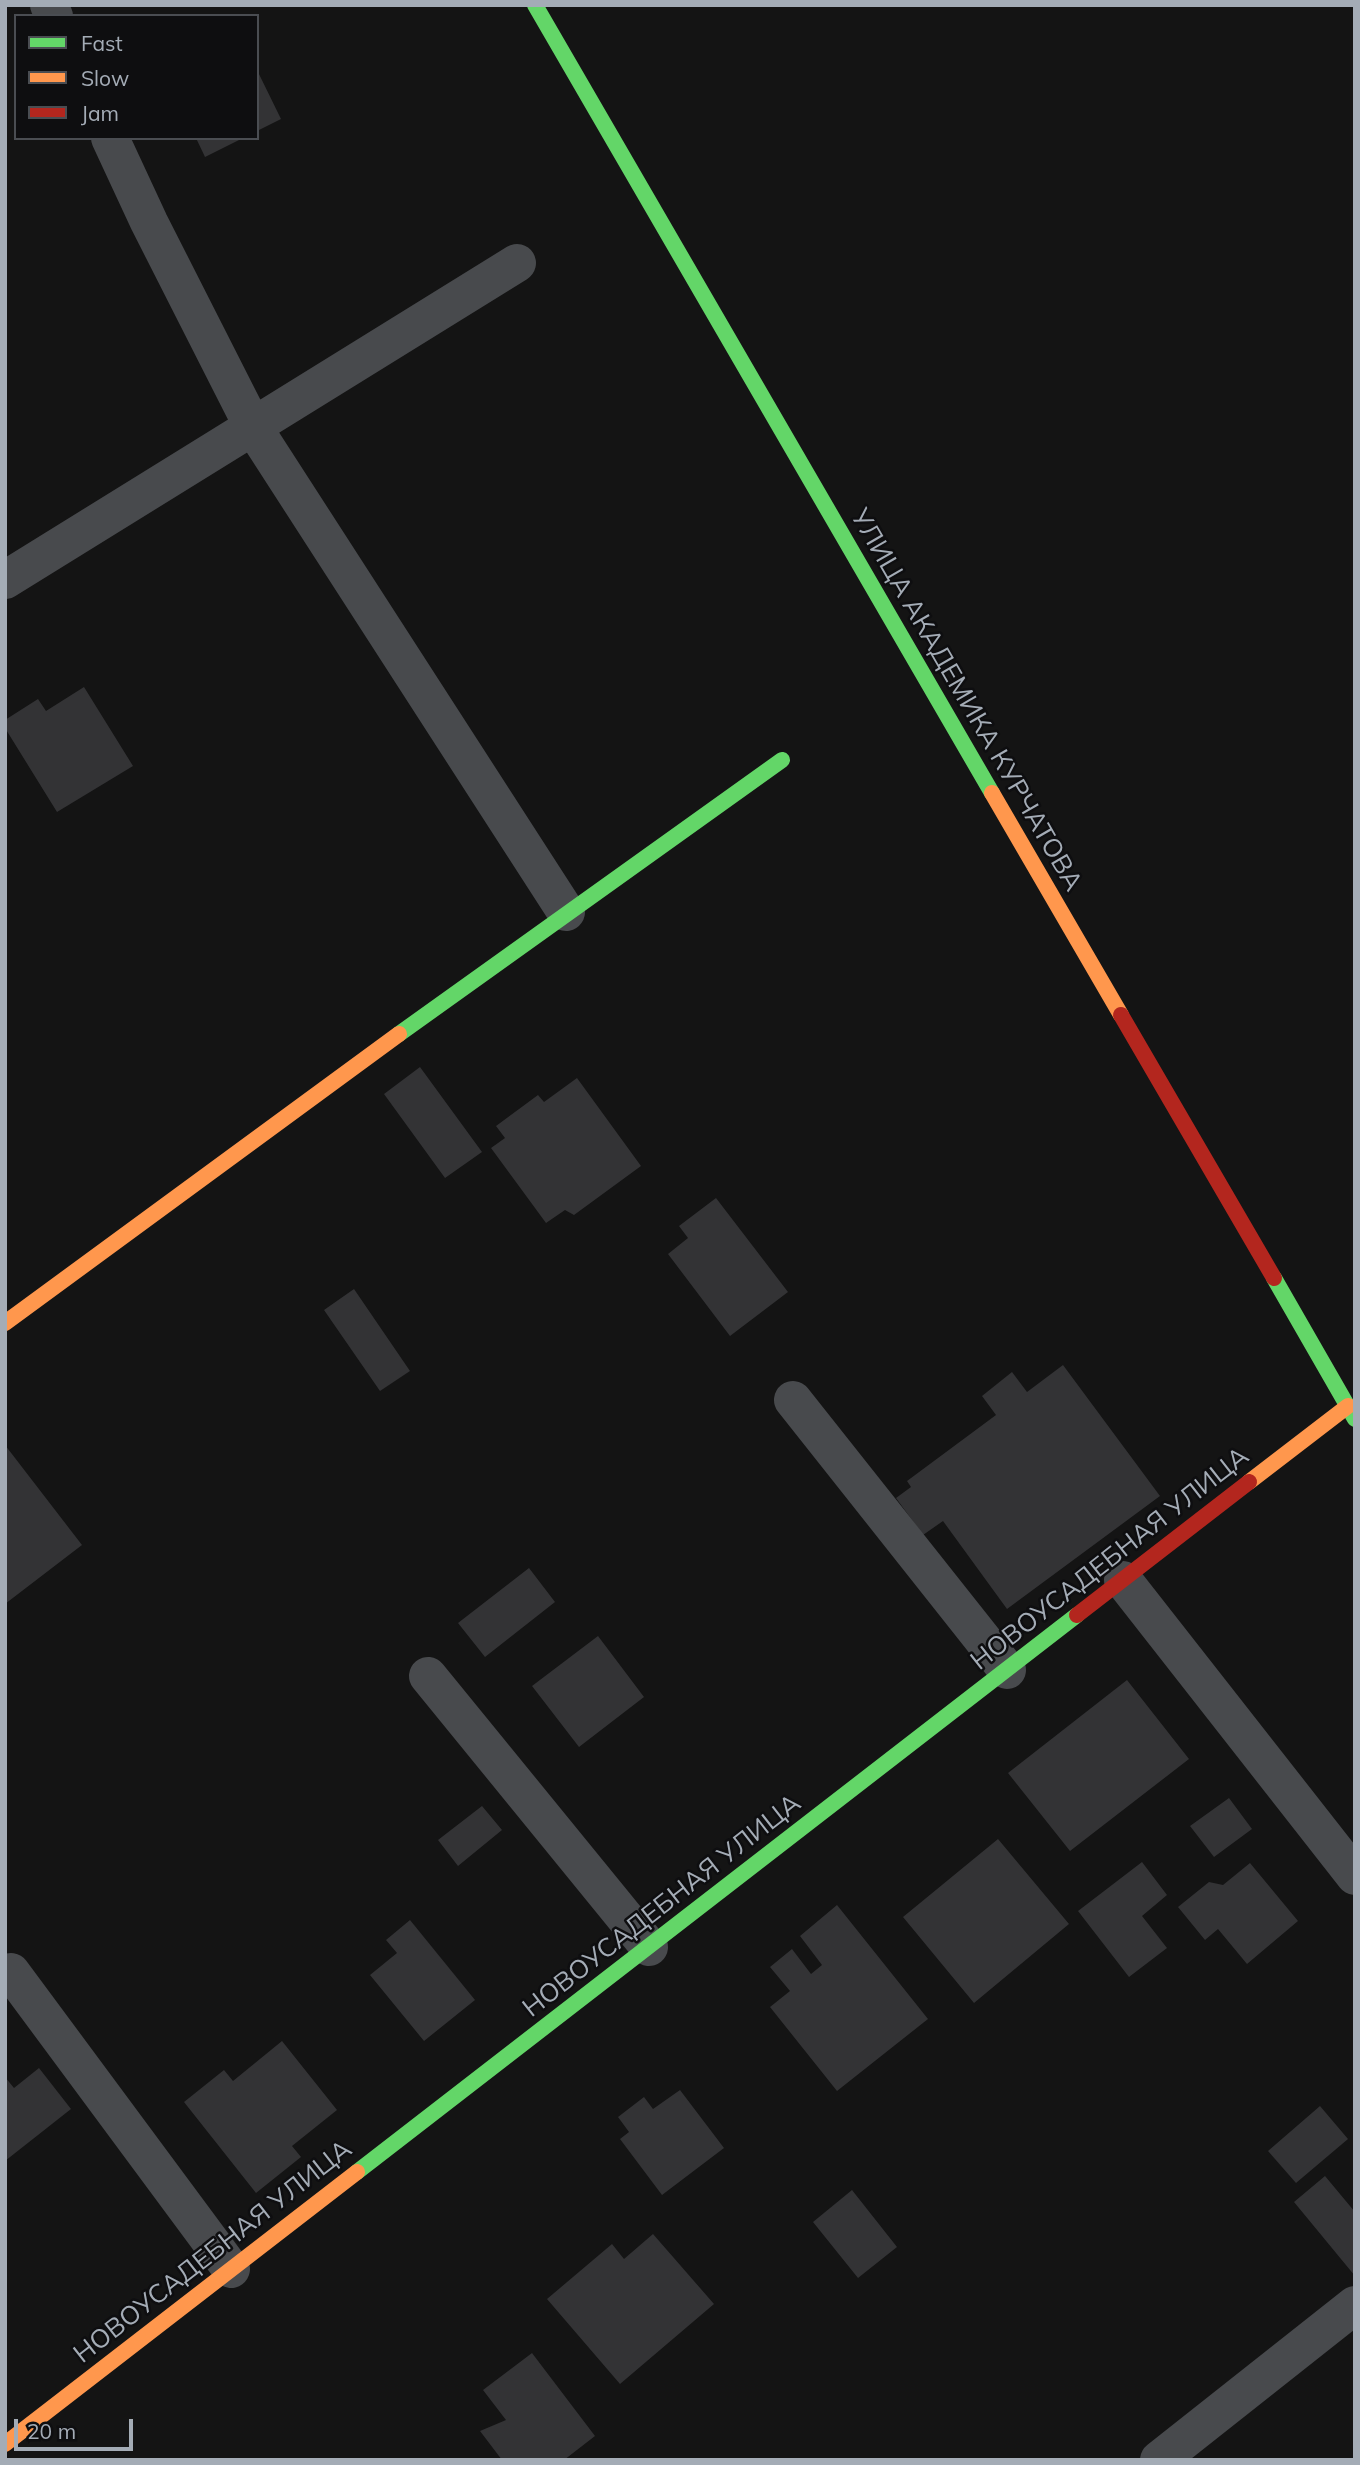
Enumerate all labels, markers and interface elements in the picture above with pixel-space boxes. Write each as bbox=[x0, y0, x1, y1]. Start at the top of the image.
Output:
legend bbox=[14, 14, 259, 140]
text: Fast bbox=[81, 30, 123, 56]
text: Slow bbox=[81, 65, 129, 91]
text: Jam bbox=[81, 100, 119, 126]
street label: УЛИЦА АКАДЕМИКА КУРЧАТОВА bbox=[844, 503, 1088, 897]
street label: НОВОУСАДЕБНАЯ УЛИЦА bbox=[965, 1441, 1255, 1677]
street label: НОВОУСАДЕБНАЯ УЛИЦА bbox=[517, 1788, 807, 2024]
street label: НОВОУСАДЕБНАЯ УЛИЦА bbox=[68, 2134, 358, 2370]
scale bar bbox=[18, 2406, 136, 2450]
text: 20 m bbox=[27, 2418, 76, 2444]

